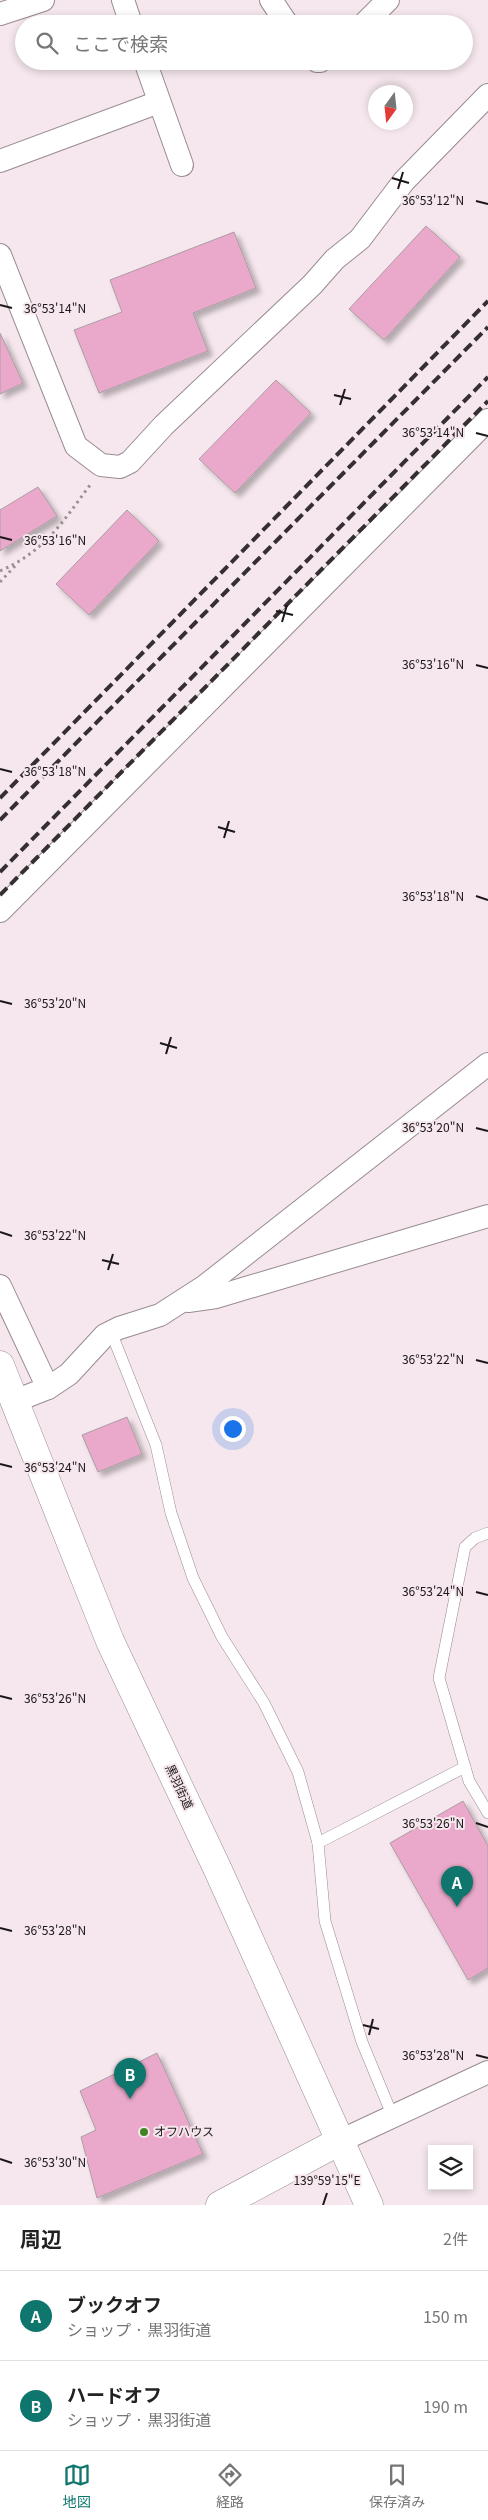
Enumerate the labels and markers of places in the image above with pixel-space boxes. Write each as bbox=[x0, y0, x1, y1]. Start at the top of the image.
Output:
pin: A bbox=[441, 1866, 473, 1907]
pin: B bbox=[114, 2058, 146, 2099]
place label: オフハウス bbox=[154, 2122, 214, 2139]
marker: オフハウス bbox=[138, 2126, 150, 2138]

